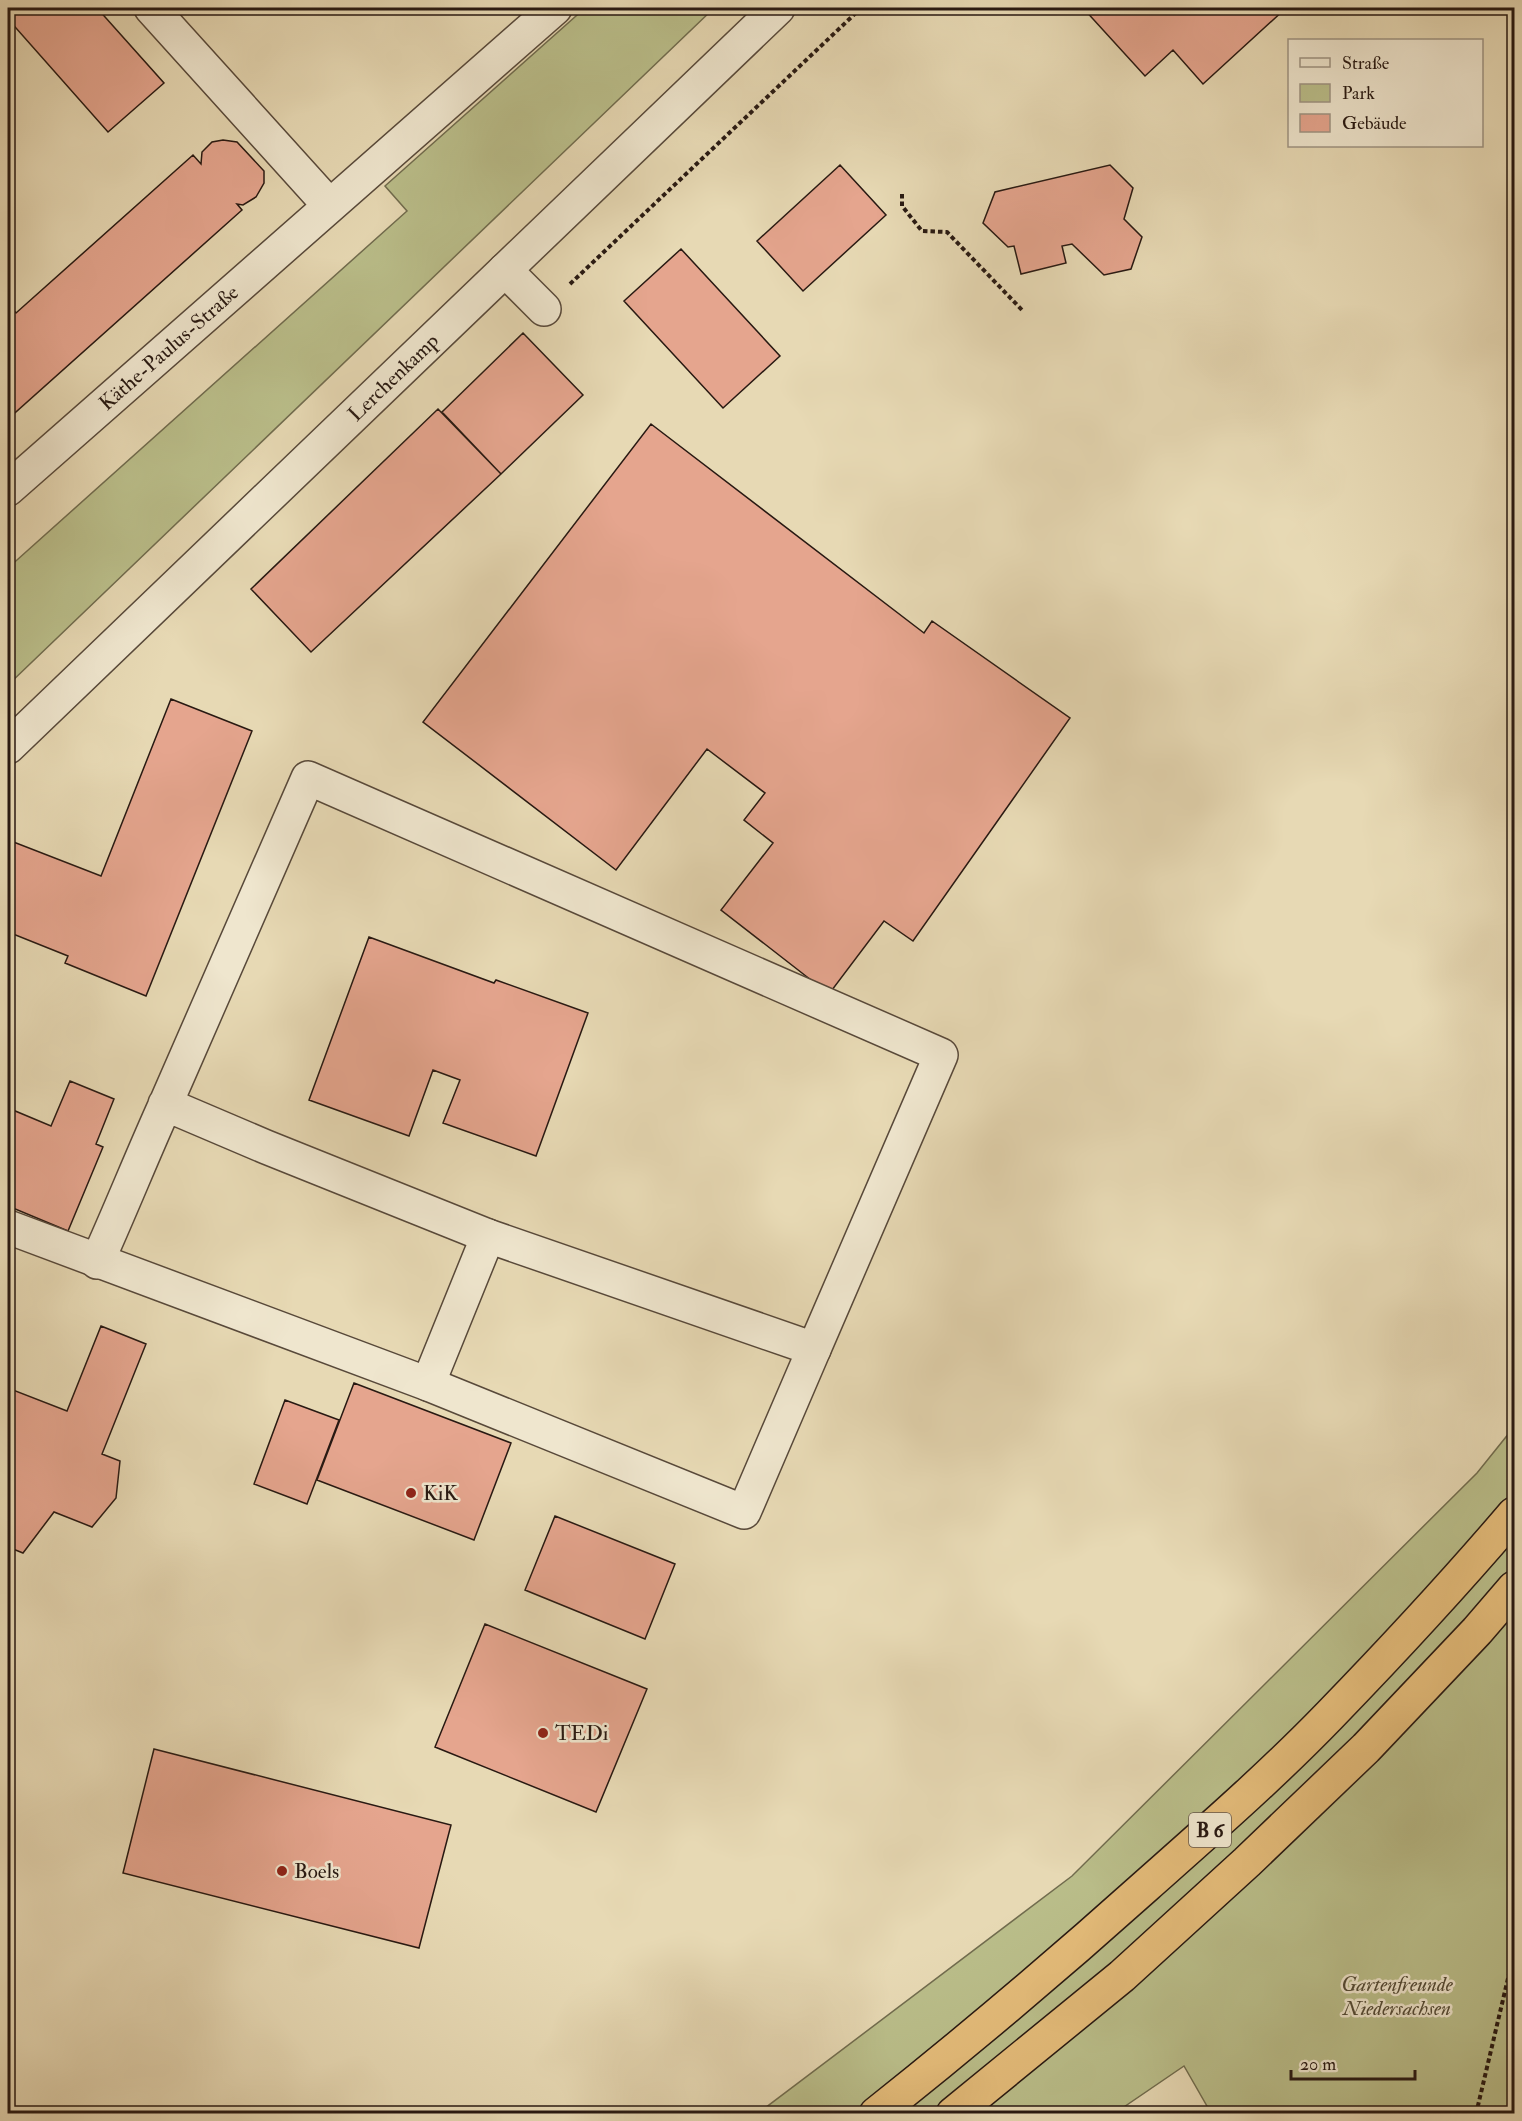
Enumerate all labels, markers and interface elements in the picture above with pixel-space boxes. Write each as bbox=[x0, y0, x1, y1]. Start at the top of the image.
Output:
legend bbox=[1288, 39, 1483, 147]
text: Straße bbox=[1342, 52, 1390, 75]
text: Park bbox=[1342, 82, 1375, 105]
text: Gebäude bbox=[1342, 112, 1407, 135]
street label: Käthe-Paulus-Straße bbox=[93, 279, 244, 416]
street label: Lerchenkamp bbox=[342, 327, 445, 427]
place label: KiK bbox=[423, 1480, 458, 1507]
marker: KiK bbox=[404, 1486, 418, 1500]
place label: TEDi bbox=[555, 1720, 609, 1747]
marker: TEDi bbox=[536, 1726, 550, 1740]
road number: B 6 bbox=[1189, 1813, 1231, 1847]
place label: Boels bbox=[294, 1858, 339, 1885]
marker: Boels bbox=[275, 1864, 289, 1878]
park label: Gartenfreunde Niedersachsen bbox=[1341, 1971, 1454, 2022]
scale bar bbox=[1291, 2043, 1416, 2081]
text: 20 m bbox=[1300, 2053, 1336, 2076]

